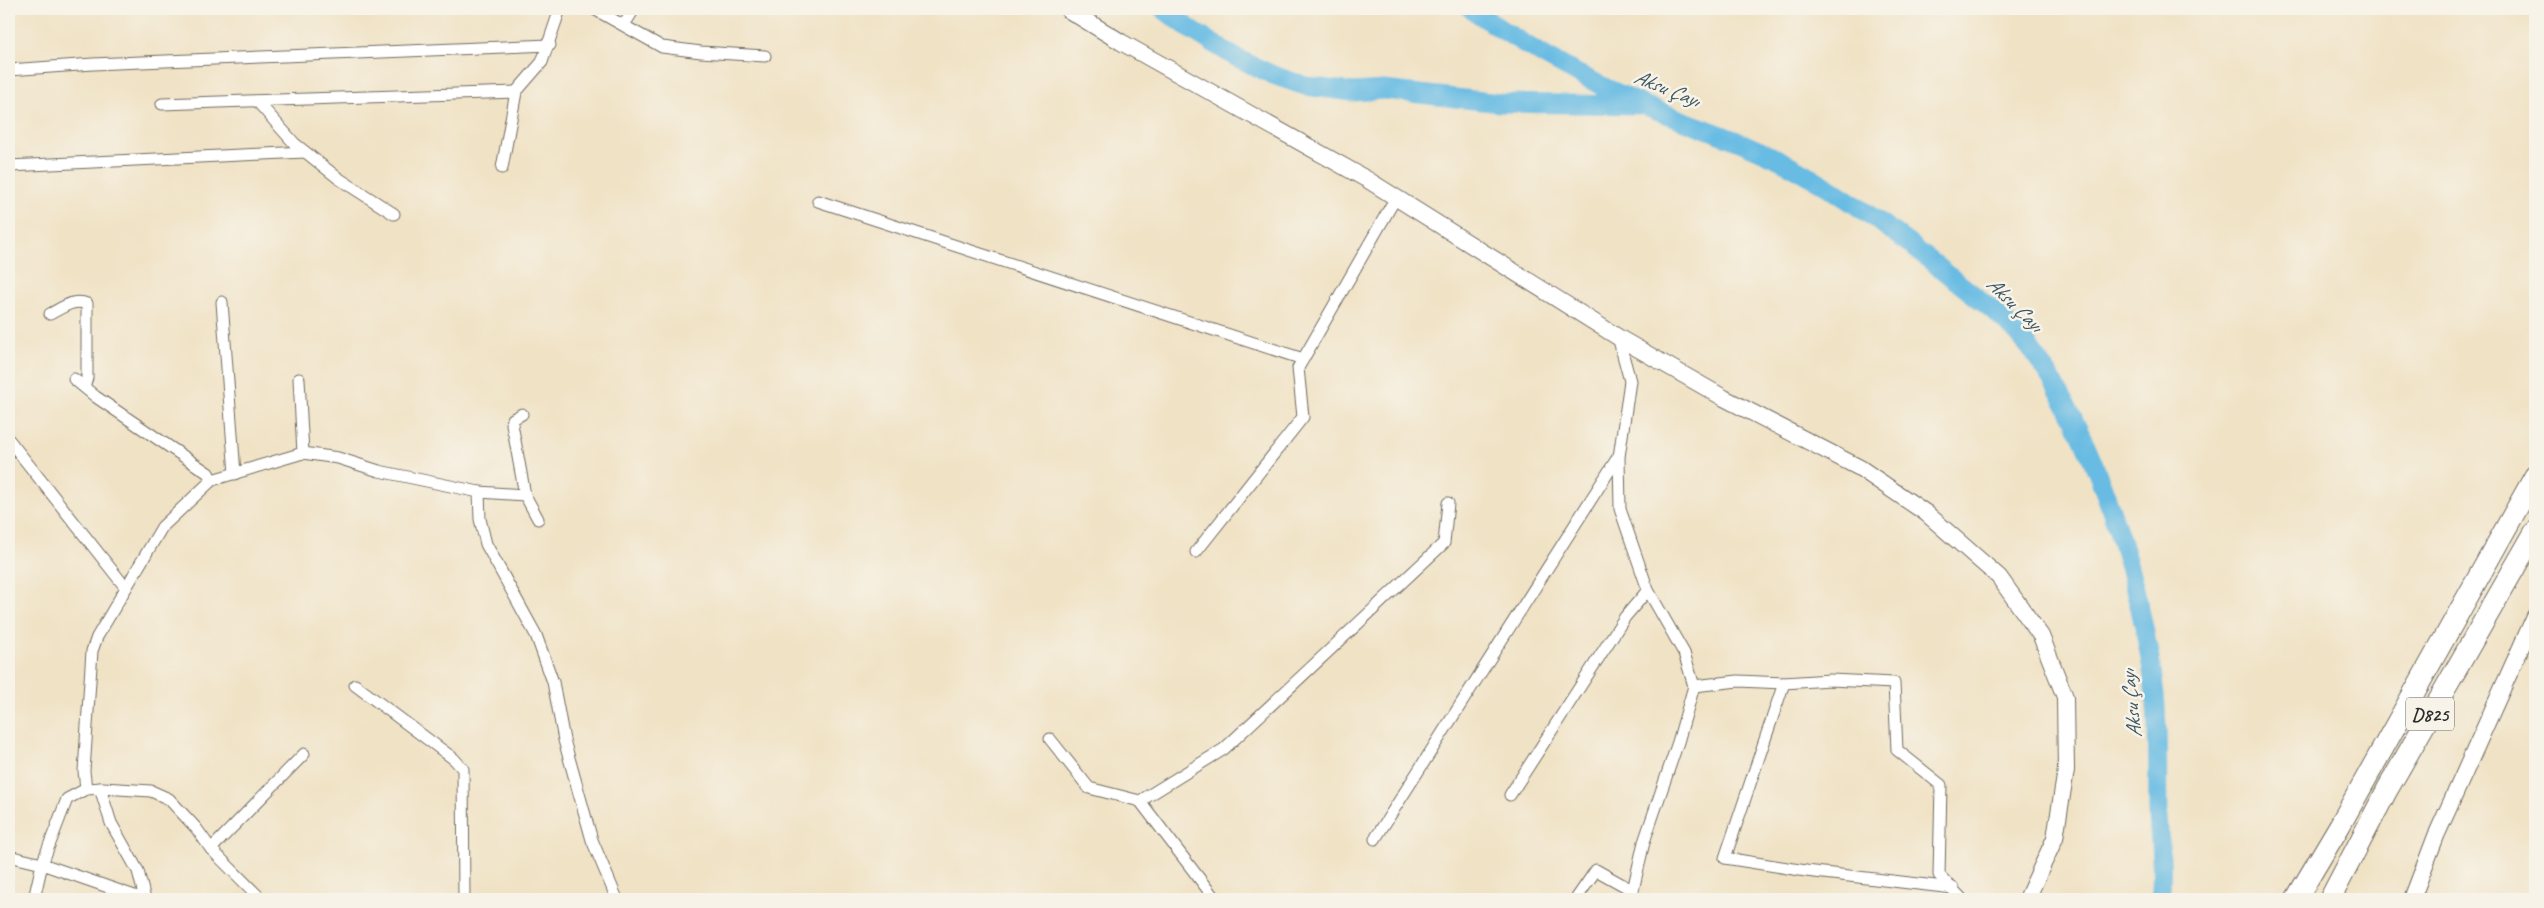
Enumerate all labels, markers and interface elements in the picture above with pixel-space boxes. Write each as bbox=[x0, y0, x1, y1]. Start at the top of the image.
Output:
water label: Aksu Çayı bbox=[1631, 63, 1706, 114]
water label: Aksu Çayı bbox=[1981, 271, 2051, 339]
water label: Aksu Çayı bbox=[2114, 666, 2147, 739]
road number: D825 bbox=[2406, 698, 2454, 731]

